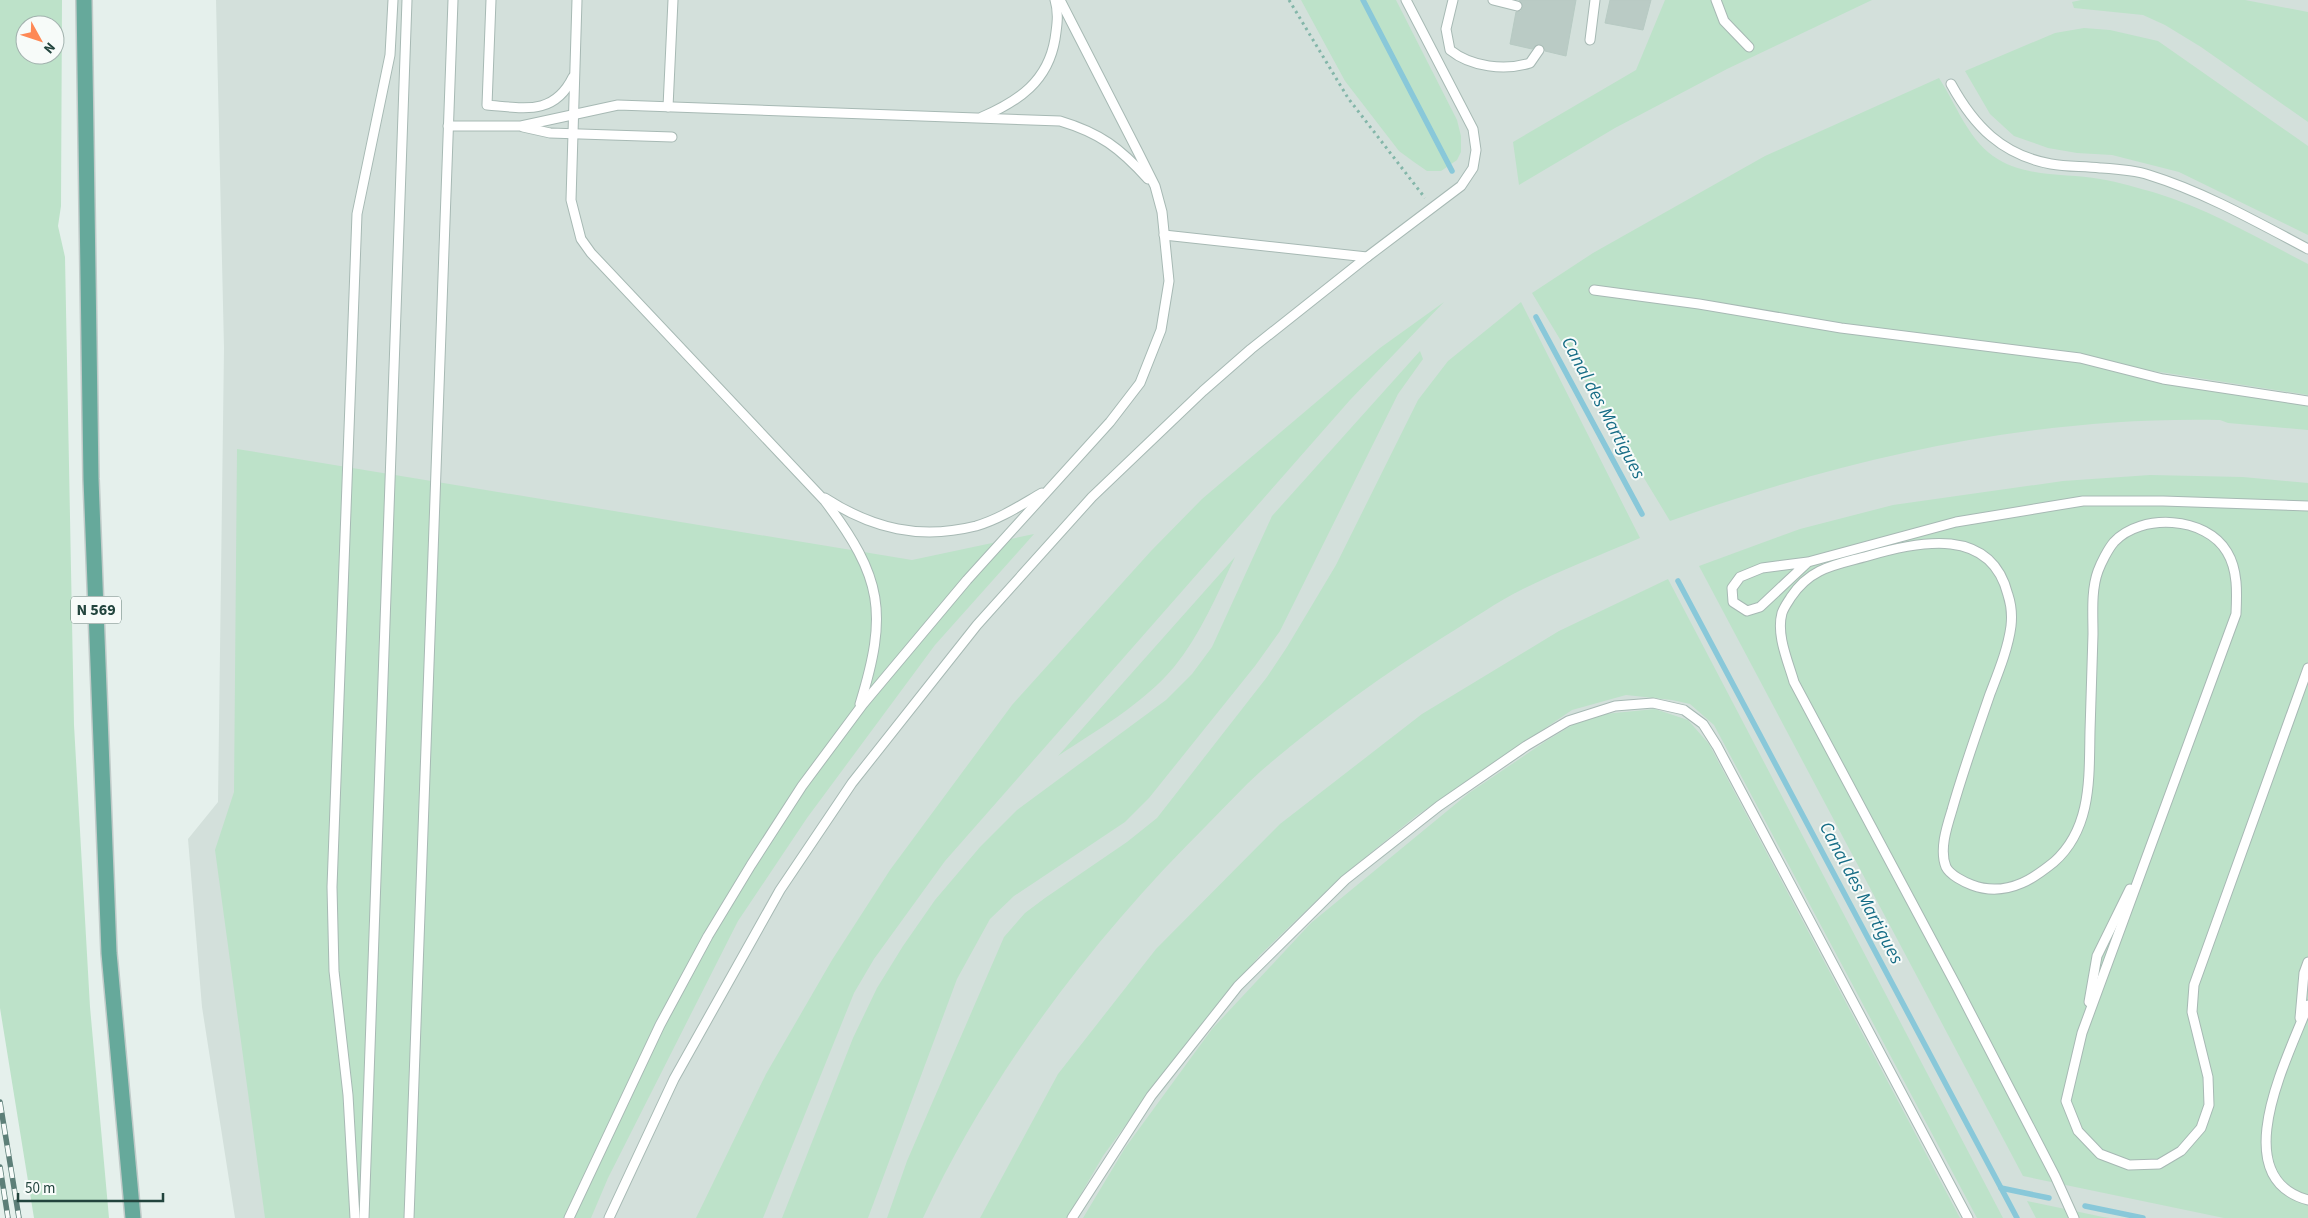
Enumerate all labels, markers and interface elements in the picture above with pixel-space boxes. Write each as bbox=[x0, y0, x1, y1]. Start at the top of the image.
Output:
north arrow bbox=[15, 15, 65, 65]
text: N bbox=[39, 38, 60, 58]
water label: Canal des Martigues bbox=[1554, 332, 1652, 484]
road number: N 569 bbox=[71, 596, 121, 624]
water label: Canal des Martigues bbox=[1812, 817, 1910, 969]
scale bar bbox=[18, 1170, 162, 1202]
text: 50 m bbox=[25, 1178, 55, 1199]

